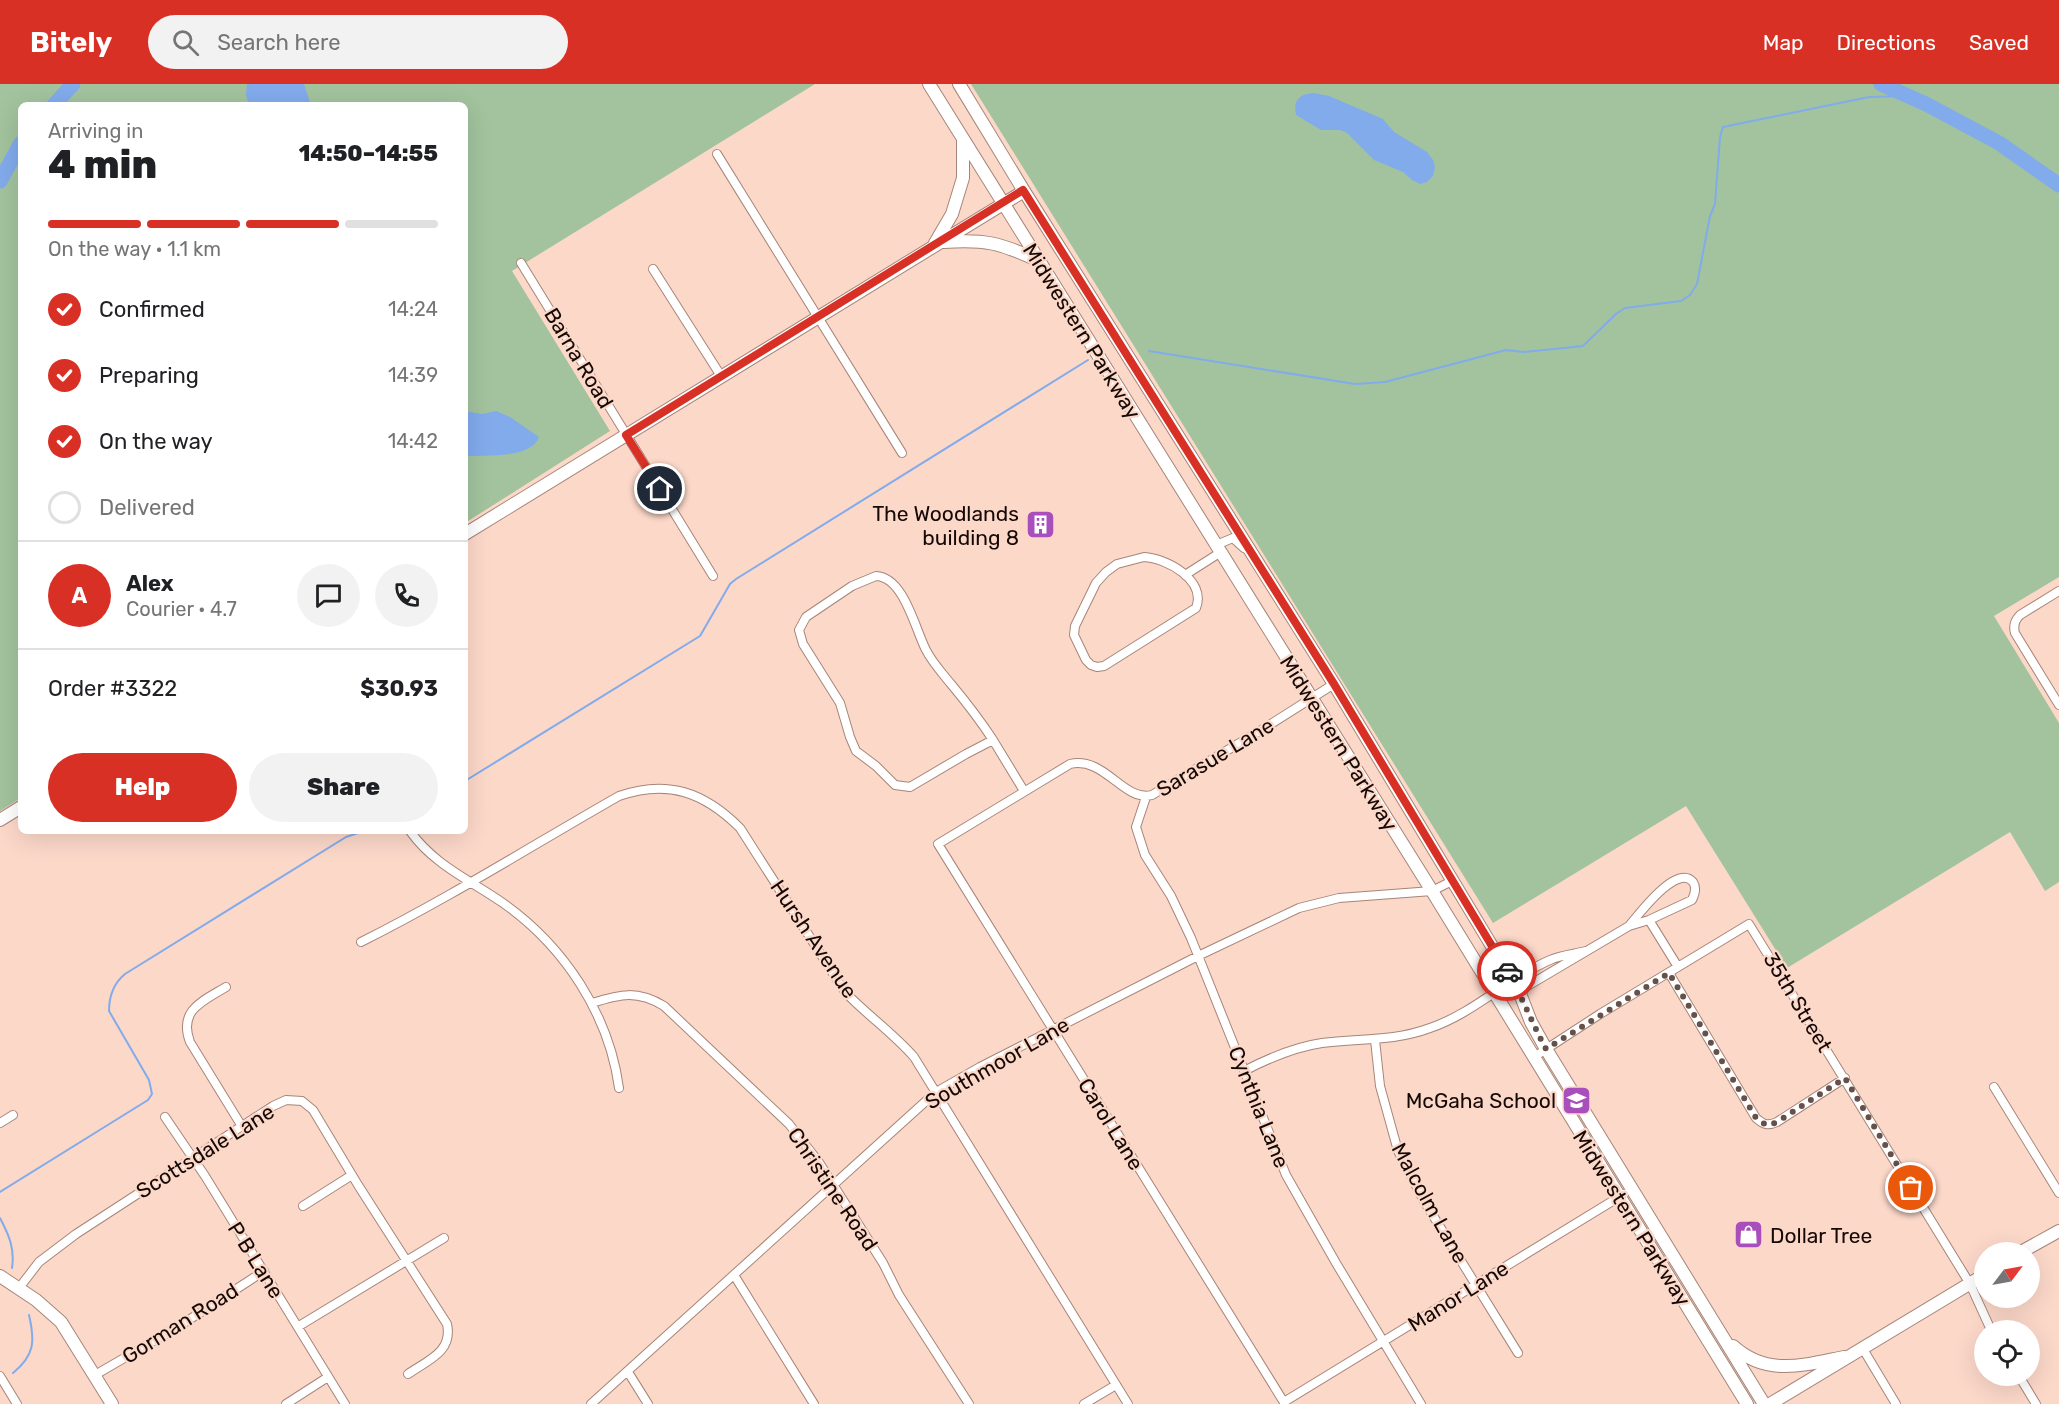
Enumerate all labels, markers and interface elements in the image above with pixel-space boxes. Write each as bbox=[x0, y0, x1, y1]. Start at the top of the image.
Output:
search box bbox=[148, 15, 568, 69]
text: Bitely bbox=[30, 26, 112, 59]
icon: search bbox=[169, 26, 202, 59]
text: Search here bbox=[217, 29, 341, 56]
text: Map bbox=[1763, 30, 1804, 55]
text: Directions bbox=[1837, 30, 1936, 55]
text: Saved bbox=[1969, 30, 2029, 55]
text: Arriving in bbox=[48, 119, 143, 143]
text: 14:50–14:55 bbox=[299, 140, 438, 167]
text: 4 min bbox=[48, 142, 157, 188]
text: On the way · 1.1 km bbox=[48, 237, 221, 261]
street label: Midwestern Parkway bbox=[1018, 239, 1146, 424]
icon: check bbox=[48, 293, 81, 326]
text: Confirmed bbox=[99, 296, 205, 323]
text: 14:24 bbox=[388, 297, 438, 321]
street label: Barna Road bbox=[539, 303, 619, 413]
icon: check bbox=[48, 359, 81, 392]
text: Preparing bbox=[99, 362, 199, 389]
text: 14:39 bbox=[388, 363, 438, 387]
icon: check bbox=[48, 425, 81, 458]
text: On the way bbox=[99, 428, 213, 455]
text: 14:42 bbox=[388, 429, 438, 453]
pin bbox=[634, 463, 685, 514]
icon: home bbox=[643, 472, 676, 505]
text: Delivered bbox=[99, 494, 195, 521]
place label: The Woodlands building 8 bbox=[872, 501, 1019, 550]
building icon: The Woodlands building 8 bbox=[1024, 509, 1056, 541]
button: chat bbox=[297, 564, 360, 627]
button: phone bbox=[375, 564, 438, 627]
text: Alex bbox=[126, 570, 174, 597]
text: A bbox=[72, 582, 87, 609]
text: Courier · 4.7 bbox=[126, 597, 237, 621]
street label: Midwestern Parkway bbox=[1275, 651, 1403, 836]
text: Order #3322 bbox=[48, 675, 177, 702]
text: $30.93 bbox=[360, 675, 438, 702]
street label: Sarasue Lane bbox=[1152, 712, 1278, 802]
button: Help bbox=[48, 753, 237, 822]
button: Share bbox=[249, 753, 438, 822]
street label: Hursh Avenue bbox=[765, 875, 863, 1003]
courier bbox=[1477, 941, 1537, 1001]
street label: 35th Street bbox=[1758, 948, 1838, 1056]
icon: car bbox=[1491, 955, 1524, 988]
street label: Southmoor Lane bbox=[921, 1012, 1073, 1114]
street label: Cynthia Lane bbox=[1223, 1043, 1295, 1171]
street label: Carol Lane bbox=[1073, 1073, 1149, 1175]
school or university icon: McGaha School bbox=[1561, 1084, 1593, 1116]
place label: McGaha School bbox=[1406, 1088, 1556, 1113]
street label: Scottsdale Lane bbox=[131, 1099, 279, 1203]
street label: Christine Road bbox=[783, 1123, 883, 1255]
street label: Midwestern Parkway bbox=[1568, 1126, 1696, 1311]
street label: Malcolm Lane bbox=[1387, 1138, 1473, 1268]
pin bbox=[1885, 1162, 1936, 1213]
icon: bag bbox=[1894, 1171, 1927, 1204]
street label: P B Lane bbox=[223, 1217, 289, 1303]
shop icon: Dollar Tree bbox=[1733, 1219, 1765, 1251]
place label: Dollar Tree bbox=[1770, 1223, 1872, 1248]
north arrow bbox=[1974, 1242, 2040, 1308]
map controls bbox=[1974, 1242, 2040, 1386]
street label: Manor Lane bbox=[1403, 1255, 1513, 1337]
street label: Gorman Road bbox=[117, 1277, 243, 1369]
button: locate bbox=[1974, 1320, 2040, 1386]

